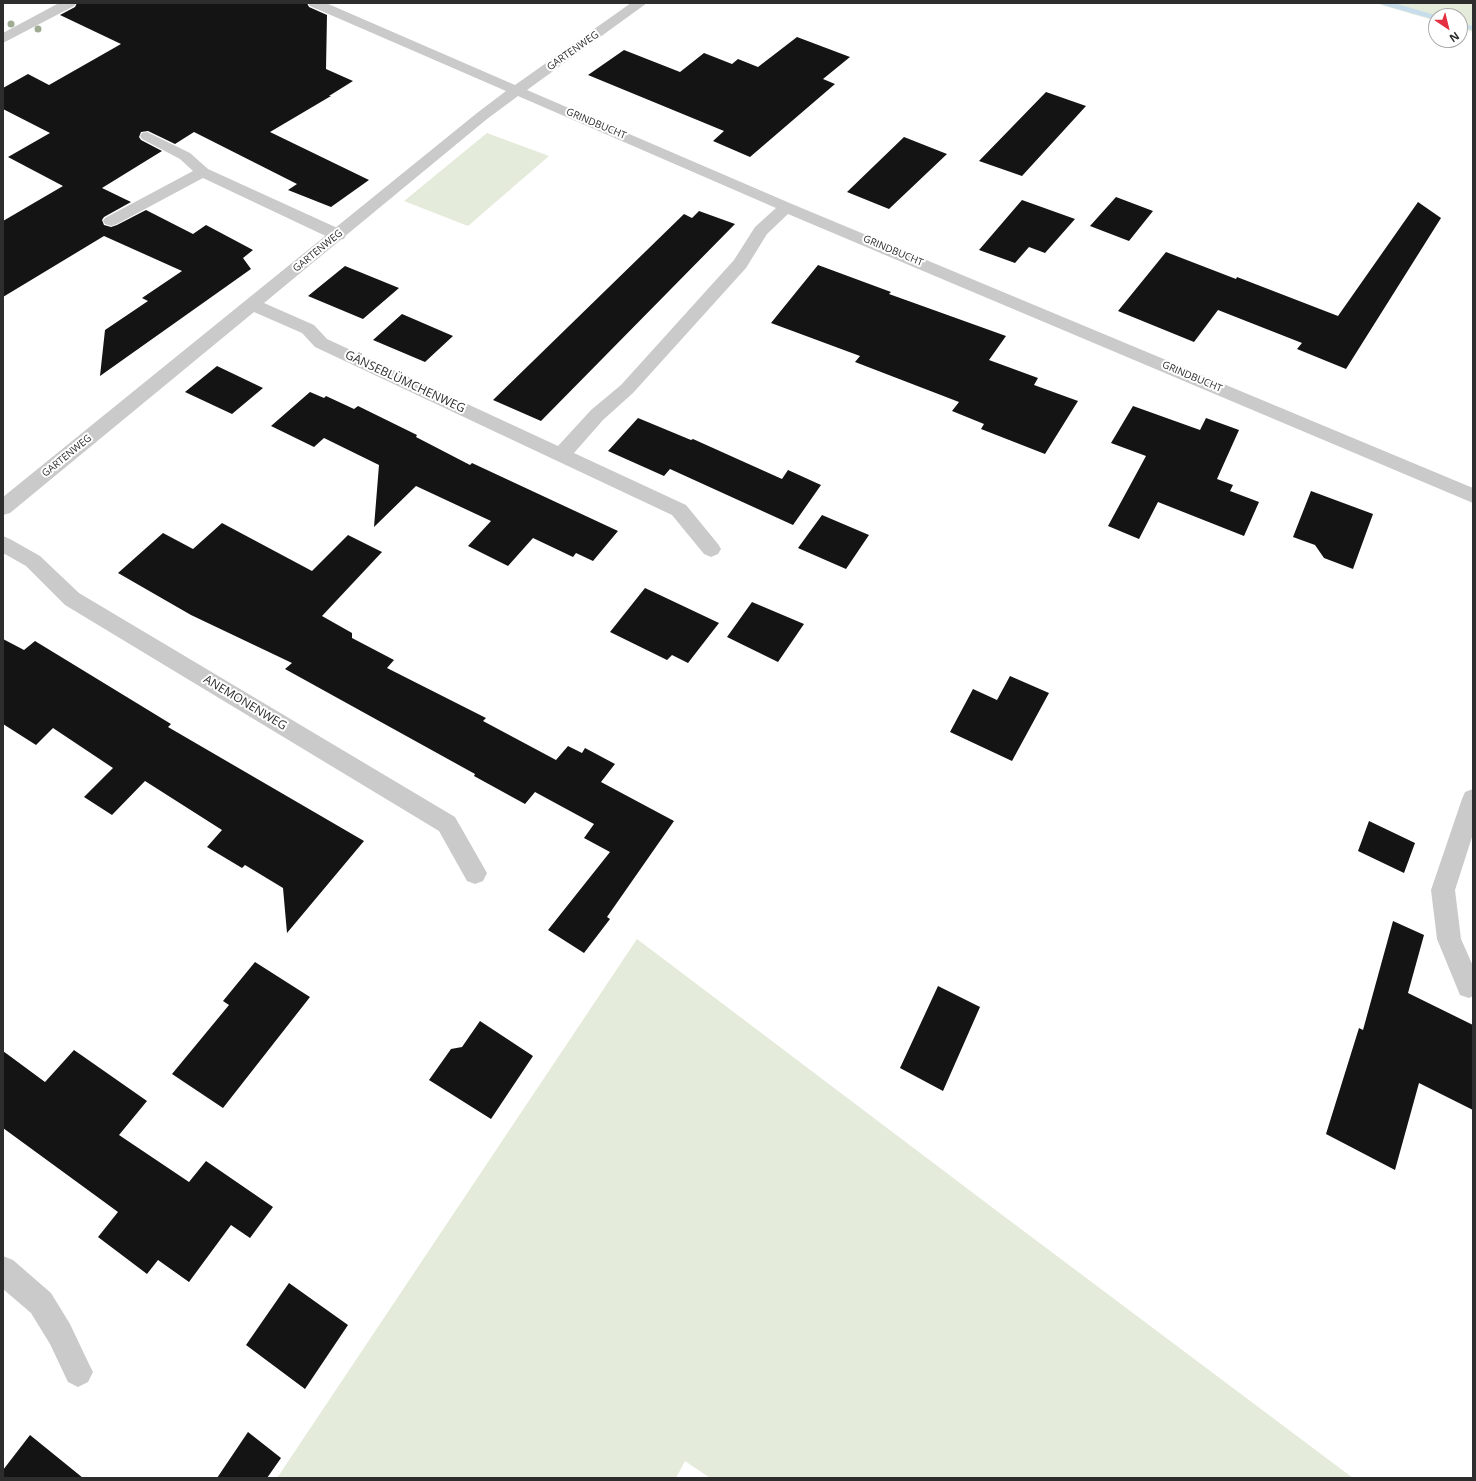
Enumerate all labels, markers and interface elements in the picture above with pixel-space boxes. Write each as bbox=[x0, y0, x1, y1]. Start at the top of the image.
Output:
north arrow bbox=[1428, 8, 1468, 48]
street label: GARTENWEG bbox=[545, 29, 601, 73]
text: N bbox=[1447, 29, 1463, 46]
street label: GRINDBUCHT bbox=[564, 106, 628, 142]
street label: GARTENWEG bbox=[291, 227, 345, 275]
street label: GRINDBUCHT bbox=[861, 233, 925, 269]
street label: GÄNSEBLÜMCHENWEG bbox=[343, 348, 467, 416]
street label: GRINDBUCHT bbox=[1160, 359, 1224, 395]
street label: GARTENWEG bbox=[40, 432, 94, 480]
street label: ANEMONENWEG bbox=[201, 672, 289, 734]

